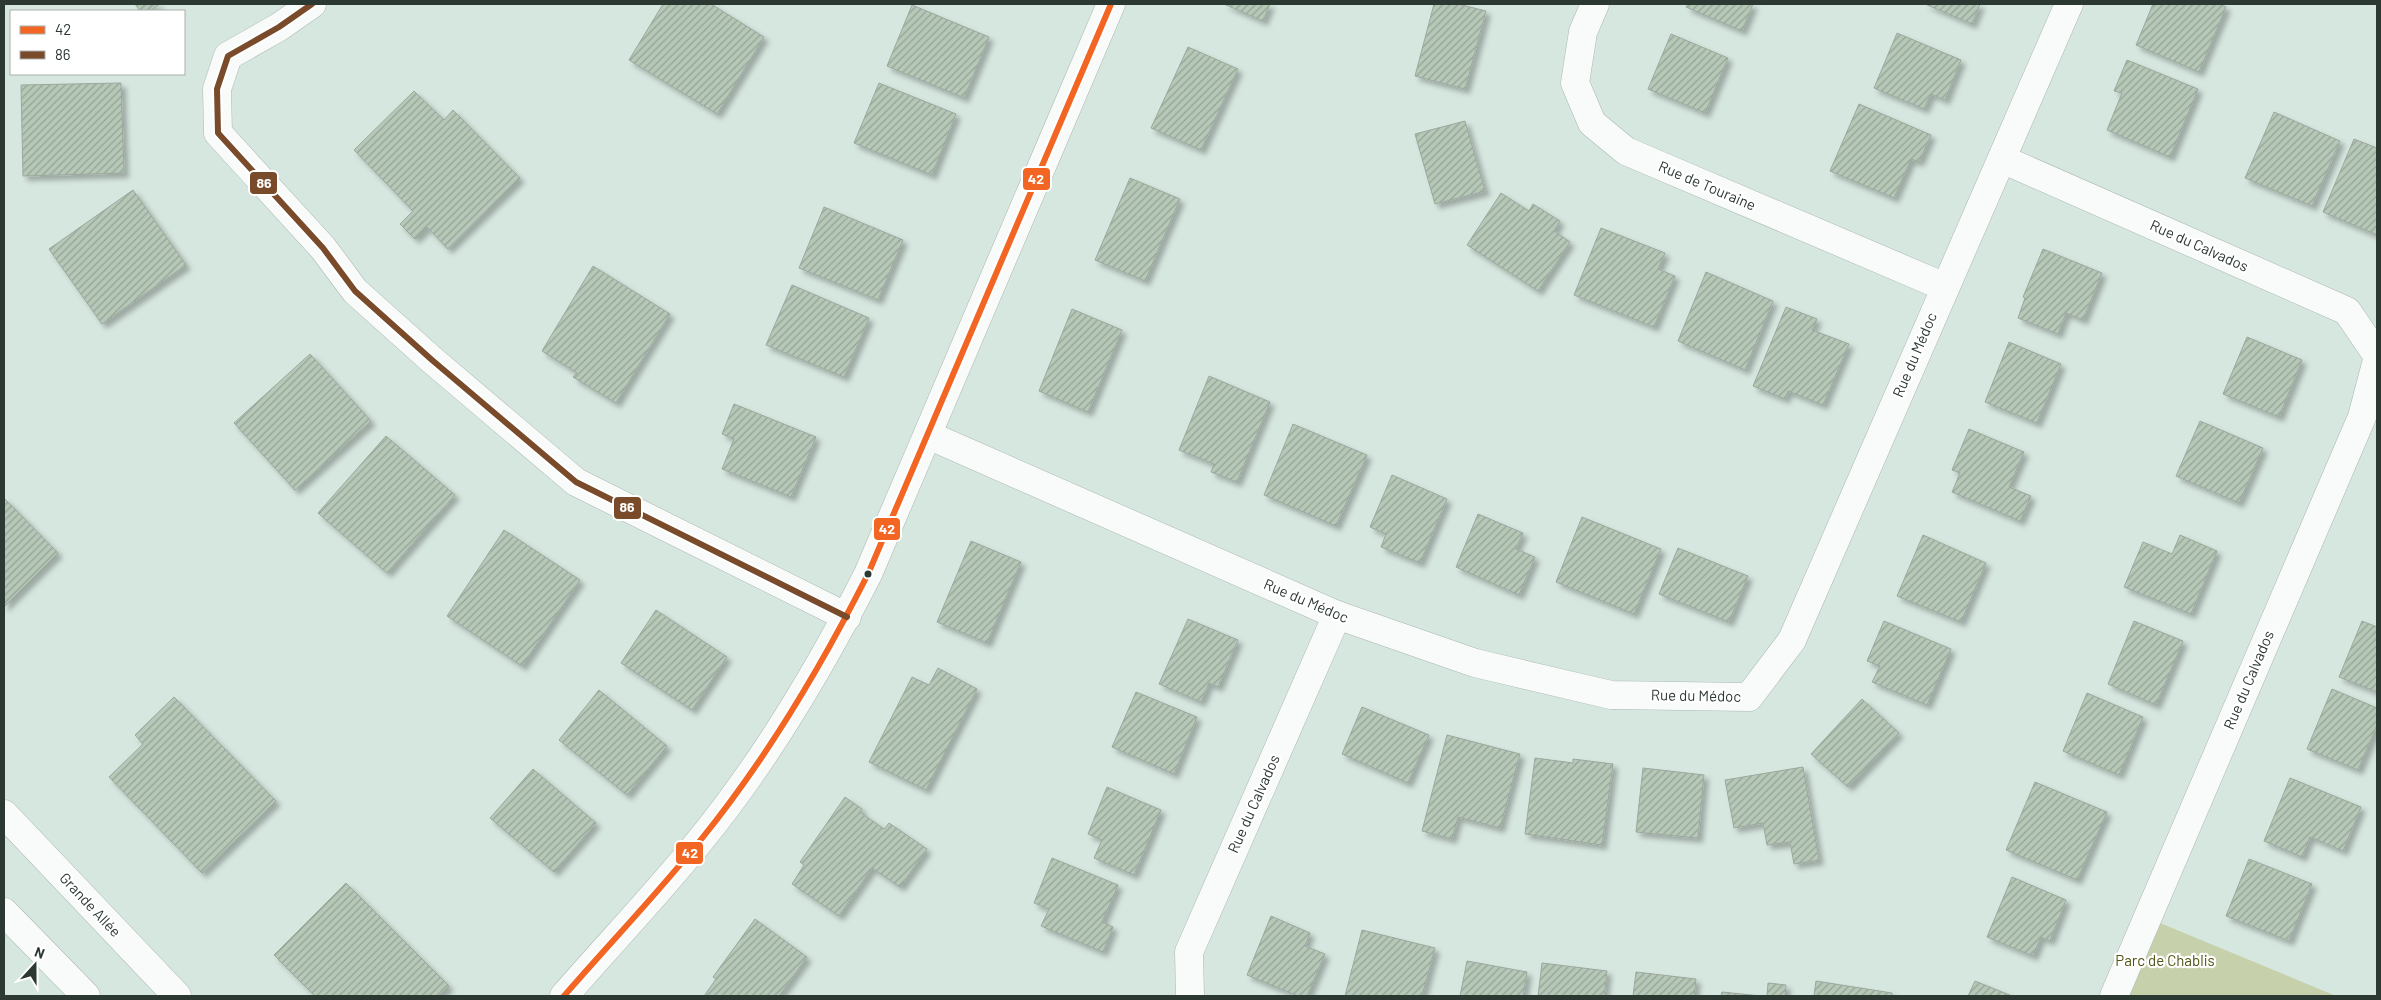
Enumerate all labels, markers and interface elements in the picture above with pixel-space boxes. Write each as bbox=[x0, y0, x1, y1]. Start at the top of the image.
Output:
legend bbox=[10, 10, 185, 75]
text: 42 bbox=[55, 20, 71, 38]
text: 86 bbox=[55, 45, 71, 63]
street label: Rue de Touraine bbox=[1656, 156, 1759, 214]
line badge: 42 bbox=[1022, 167, 1051, 191]
text: 42 bbox=[1028, 170, 1044, 187]
line badge: 86 bbox=[249, 171, 278, 195]
text: 86 bbox=[256, 174, 272, 191]
street label: Rue du Calvados bbox=[2147, 215, 2251, 275]
street label: Rue du Médoc bbox=[1888, 309, 1940, 400]
line badge: 86 bbox=[613, 496, 642, 520]
text: 86 bbox=[619, 498, 635, 515]
line badge: 42 bbox=[873, 517, 901, 541]
text: 42 bbox=[879, 520, 895, 537]
unlabelled marker bbox=[863, 569, 873, 579]
street label: Rue du Médoc bbox=[1261, 574, 1352, 626]
street label: Rue du Calvados bbox=[2219, 627, 2277, 732]
street label: Rue du Médoc bbox=[1651, 685, 1742, 705]
street label: Rue du Calvados bbox=[1223, 752, 1283, 856]
line badge: 42 bbox=[675, 841, 704, 865]
text: 42 bbox=[682, 844, 698, 861]
street label: Grande Allée bbox=[56, 868, 125, 940]
north arrow bbox=[10, 940, 60, 990]
text: N bbox=[32, 943, 47, 962]
park label: Parc de Chablis bbox=[2115, 951, 2215, 969]

